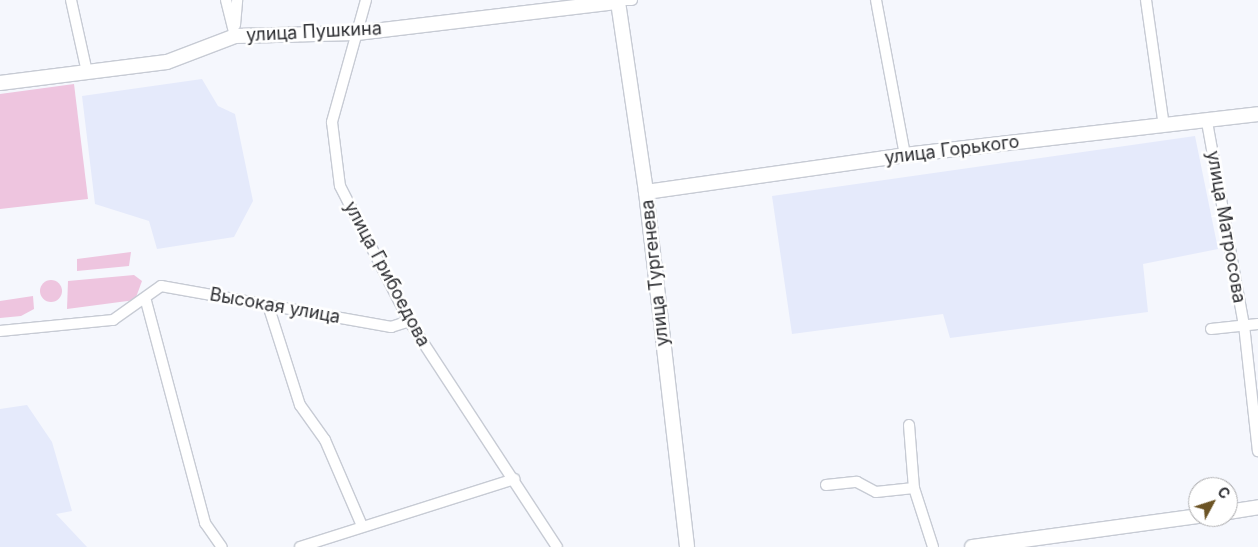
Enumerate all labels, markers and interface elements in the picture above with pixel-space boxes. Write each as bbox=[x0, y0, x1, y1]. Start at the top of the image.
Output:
street label: улица Пушкина bbox=[246, 18, 382, 46]
street label: улица Горького bbox=[883, 131, 1021, 169]
street label: улица Матросова bbox=[1202, 149, 1250, 305]
street label: улица Грибоедова bbox=[340, 198, 434, 350]
street label: улица Тургенева bbox=[637, 199, 673, 347]
street label: Высокая улица bbox=[208, 284, 342, 328]
north arrow bbox=[1188, 477, 1238, 527]
text: С bbox=[1214, 483, 1234, 502]

